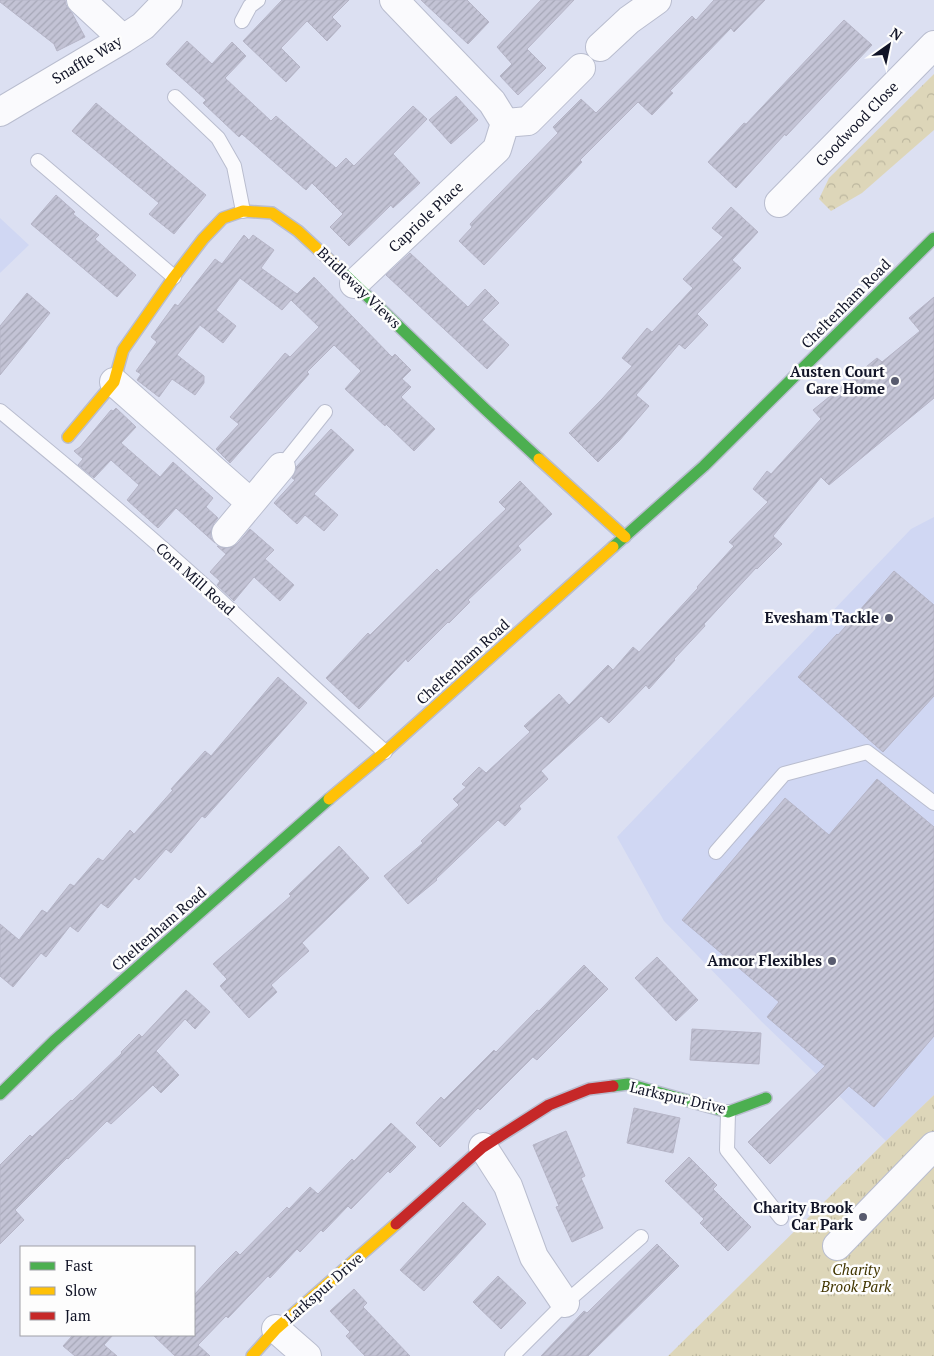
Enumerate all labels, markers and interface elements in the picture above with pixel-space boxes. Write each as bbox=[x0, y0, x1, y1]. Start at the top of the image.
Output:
north arrow bbox=[864, 20, 914, 70]
text: N bbox=[887, 23, 906, 45]
street label: Snaffle Way bbox=[48, 30, 126, 88]
street label: Goodwood Close bbox=[811, 76, 902, 170]
street label: Capriole Place bbox=[384, 176, 467, 256]
street label: Bridleway Views bbox=[314, 242, 406, 332]
street label: Cheltenham Road bbox=[796, 254, 894, 352]
place label: Austen Court Care Home bbox=[790, 361, 885, 398]
marker: Austen Court Care Home bbox=[889, 375, 901, 387]
street label: Corn Mill Road bbox=[152, 538, 239, 619]
place label: Evesham Tackle bbox=[764, 607, 879, 627]
marker: Evesham Tackle bbox=[883, 612, 895, 624]
street label: Cheltenham Road bbox=[411, 614, 513, 708]
street label: Cheltenham Road bbox=[107, 882, 210, 975]
place label: Amcor Flexibles bbox=[707, 950, 822, 970]
marker: Amcor Flexibles bbox=[826, 955, 838, 967]
street label: Larkspur Drive bbox=[628, 1076, 728, 1118]
place label: Charity Brook Car Park bbox=[753, 1197, 853, 1234]
marker: Charity Brook Car Park bbox=[857, 1211, 869, 1223]
legend bbox=[20, 1246, 195, 1336]
street label: Larkspur Drive bbox=[280, 1248, 367, 1327]
text: Fast bbox=[65, 1255, 93, 1275]
park label: Charity Brook Park bbox=[820, 1259, 892, 1296]
text: Slow bbox=[65, 1280, 98, 1300]
text: Jam bbox=[65, 1305, 91, 1325]

